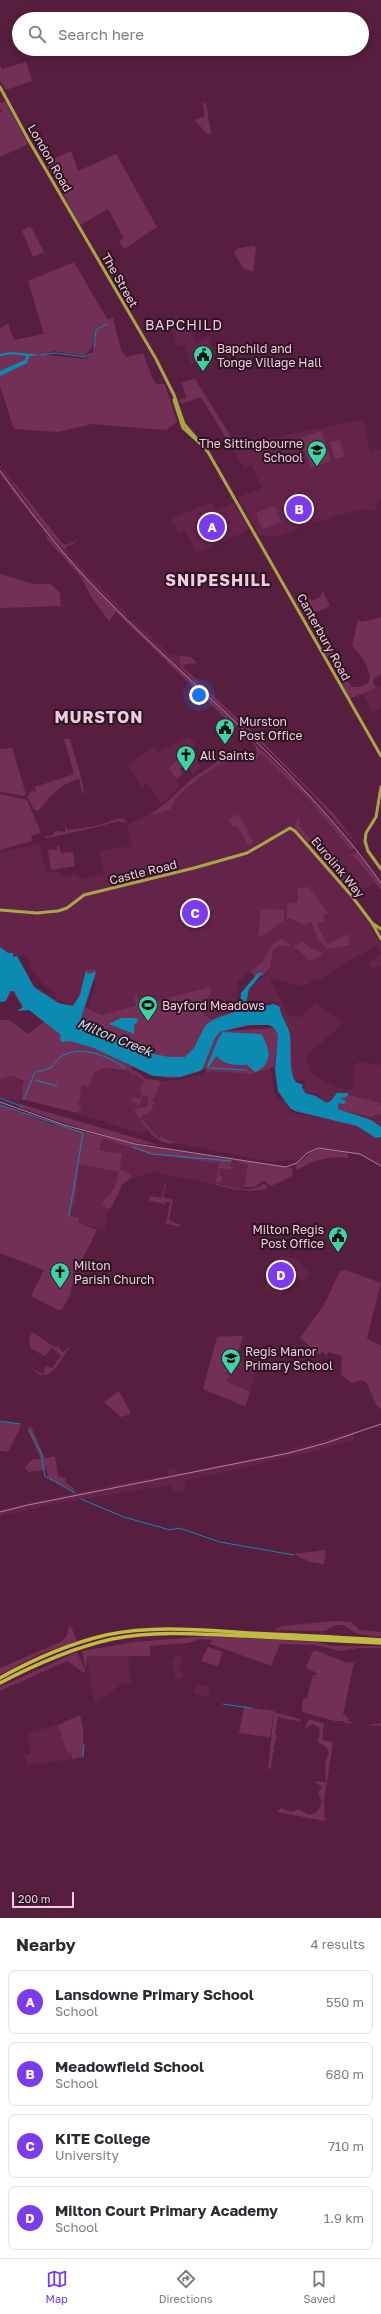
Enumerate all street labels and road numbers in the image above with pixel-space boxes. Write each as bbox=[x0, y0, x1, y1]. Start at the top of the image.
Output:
street label: London Road bbox=[25, 121, 75, 195]
street label: The Street bbox=[98, 250, 142, 310]
street label: Canterbury Road bbox=[294, 591, 354, 683]
street label: Eurolink Way bbox=[308, 834, 368, 901]
street label: Castle Road bbox=[108, 856, 178, 888]

